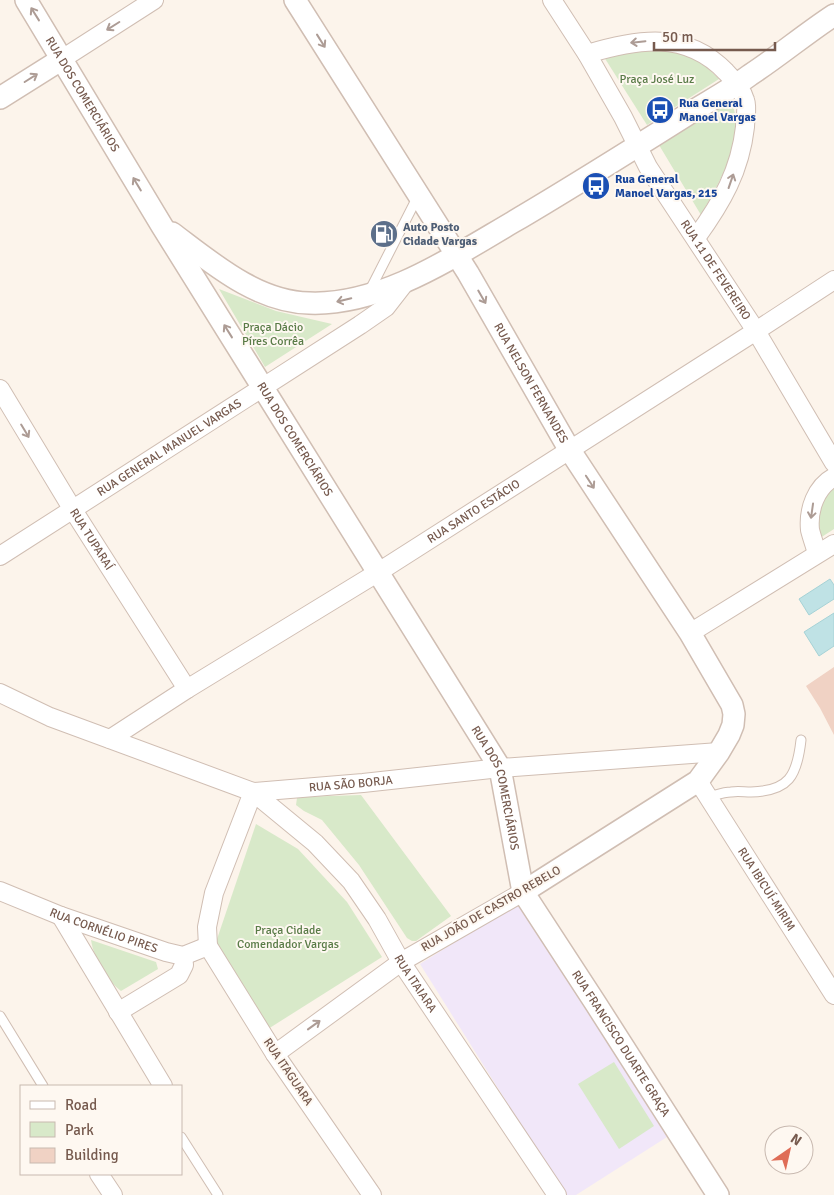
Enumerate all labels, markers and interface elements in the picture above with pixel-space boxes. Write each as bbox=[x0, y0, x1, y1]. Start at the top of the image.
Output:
one-way arrow bbox=[29, 8, 39, 22]
scale bar bbox=[654, 20, 775, 52]
one-way arrow bbox=[107, 21, 121, 31]
text: 50 m bbox=[662, 28, 693, 46]
street label: RUA DOS COMERCIÁRIOS bbox=[42, 34, 123, 155]
one-way arrow bbox=[316, 34, 326, 48]
one-way arrow bbox=[630, 37, 646, 47]
park label: Praça José Luz bbox=[620, 72, 694, 87]
one-way arrow bbox=[24, 73, 38, 84]
bus stop icon: Rua General Manoel Vargas bbox=[645, 95, 675, 125]
place label: Rua General Manoel Vargas bbox=[679, 96, 757, 125]
bus stop icon: Rua General Manoel Vargas, 215 bbox=[581, 171, 611, 201]
place label: Rua General Manoel Vargas, 215 bbox=[615, 172, 718, 201]
one-way arrow bbox=[726, 173, 736, 189]
one-way arrow bbox=[131, 177, 141, 191]
street label: RUA 11 DE FEVEREIRO bbox=[677, 217, 754, 323]
fuel station icon: Auto Posto Cidade Vargas bbox=[369, 219, 399, 249]
place label: Auto Posto Cidade Vargas bbox=[403, 220, 478, 249]
one-way arrow bbox=[477, 289, 487, 304]
one-way arrow bbox=[337, 296, 353, 306]
park label: Praça Dácio Píres Corrêa bbox=[242, 320, 304, 349]
street label: RUA NELSON FERNANDES bbox=[491, 320, 572, 446]
one-way arrow bbox=[223, 325, 233, 339]
street label: RUA DOS COMERCIÁRIOS bbox=[254, 379, 336, 499]
street label: RUA GENERAL MANUEL VARGAS bbox=[94, 395, 245, 499]
one-way arrow bbox=[21, 423, 31, 437]
one-way arrow bbox=[585, 475, 596, 489]
street label: RUA SANTO ESTÁCIO bbox=[424, 476, 523, 547]
one-way arrow bbox=[807, 503, 817, 519]
street label: RUA TUPARAÍ bbox=[66, 506, 117, 573]
street label: RUA DOS COMERCIÁRIOS bbox=[468, 723, 523, 852]
street label: RUA SÃO BORJA bbox=[308, 772, 394, 795]
street label: RUA IBICUÍ-MIRIM bbox=[735, 845, 799, 934]
street label: RUA JOÃO DE CASTRO REBELO bbox=[418, 863, 564, 955]
street label: RUA CORNÉLIO PIRES bbox=[47, 905, 160, 956]
park label: Praça Cidade Comendador Vargas bbox=[237, 923, 339, 952]
street label: RUA ITAIARA bbox=[391, 952, 440, 1016]
street label: RUA FRANCISCO DUARTE GRAÇA bbox=[569, 967, 674, 1120]
one-way arrow bbox=[307, 1020, 320, 1031]
street label: RUA ITAGUARA bbox=[260, 1035, 316, 1109]
legend bbox=[20, 1085, 182, 1175]
text: Road bbox=[65, 1096, 97, 1114]
text: Park bbox=[65, 1121, 94, 1139]
north arrow bbox=[764, 1125, 814, 1175]
text: N bbox=[787, 1130, 805, 1149]
text: Building bbox=[65, 1146, 119, 1164]

